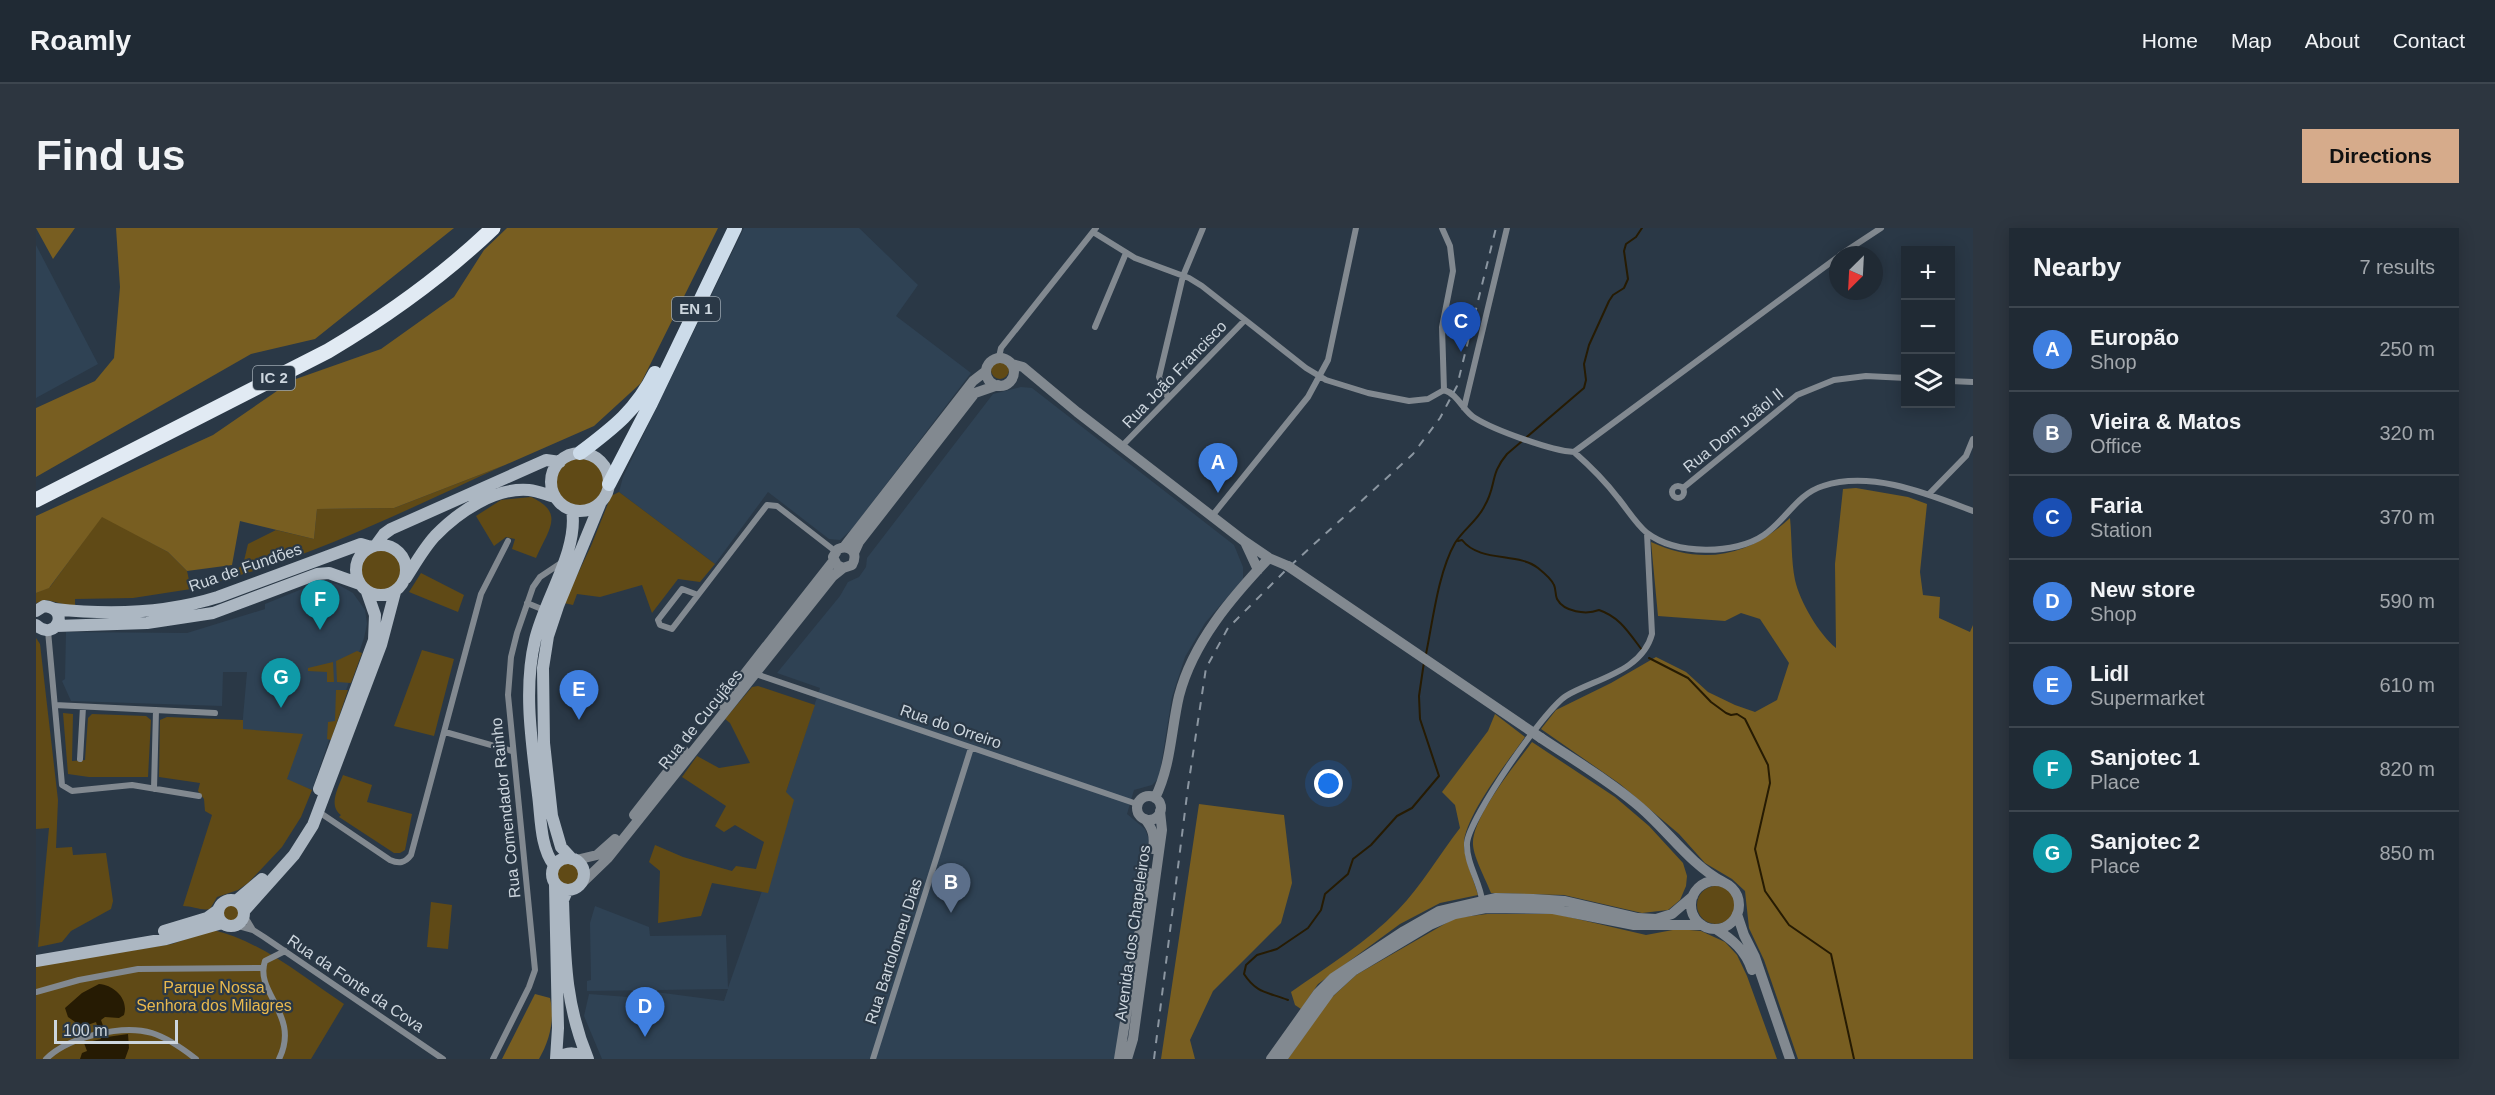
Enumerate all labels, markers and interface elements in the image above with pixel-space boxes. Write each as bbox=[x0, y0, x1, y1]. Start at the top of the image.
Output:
text: Roamly bbox=[30, 25, 131, 56]
text: Home bbox=[2142, 29, 2198, 52]
text: Map bbox=[2231, 29, 2272, 52]
text: About bbox=[2305, 29, 2360, 52]
text: Contact bbox=[2393, 29, 2465, 52]
button: Directions bbox=[2302, 129, 2459, 183]
text: Find us bbox=[36, 132, 185, 179]
north arrow bbox=[1829, 246, 1883, 300]
map controls bbox=[1901, 246, 1955, 408]
button: + bbox=[1901, 246, 1955, 300]
text: Nearby bbox=[2033, 252, 2121, 282]
text: 7 results bbox=[2359, 256, 2435, 278]
road number: EN 1 bbox=[672, 297, 720, 321]
button: − bbox=[1901, 300, 1955, 354]
pin: C bbox=[1442, 302, 1480, 352]
street label: Rua João Francisco bbox=[1119, 317, 1230, 431]
text: Europão bbox=[2090, 325, 2179, 350]
text: A bbox=[2045, 338, 2060, 360]
text: 250 m bbox=[2379, 338, 2435, 360]
text: Shop bbox=[2090, 351, 2137, 373]
button: layers bbox=[1901, 354, 1955, 408]
road number: IC 2 bbox=[253, 366, 295, 390]
street label: Rua Dom Joãol II bbox=[1680, 385, 1787, 476]
text: Vieira & Matos bbox=[2090, 409, 2241, 434]
text: B bbox=[2045, 422, 2060, 444]
text: 320 m bbox=[2379, 422, 2435, 444]
text: Office bbox=[2090, 435, 2142, 457]
pin: A bbox=[1198, 444, 1238, 493]
text: Faria bbox=[2090, 493, 2143, 518]
text: C bbox=[2045, 506, 2060, 528]
text: 370 m bbox=[2379, 506, 2435, 528]
text: Station bbox=[2090, 519, 2152, 541]
street label: Rua de Fundões bbox=[186, 540, 304, 595]
text: New store bbox=[2090, 577, 2195, 602]
pin: F bbox=[300, 580, 340, 630]
text: D bbox=[2045, 590, 2060, 612]
text: 590 m bbox=[2379, 590, 2435, 612]
text: Shop bbox=[2090, 603, 2137, 625]
pin: G bbox=[262, 658, 300, 708]
text: Lidl bbox=[2090, 661, 2129, 686]
street label: Rua de Cucujães bbox=[655, 666, 746, 772]
pin: E bbox=[560, 670, 598, 720]
text: E bbox=[2046, 674, 2059, 696]
text: 610 m bbox=[2379, 674, 2435, 696]
text: Supermarket bbox=[2090, 687, 2205, 709]
street label: Rua do Orreiro bbox=[898, 701, 1004, 752]
street label: Rua Comendador Rainho bbox=[488, 717, 523, 899]
text: Sanjotec 1 bbox=[2090, 745, 2200, 770]
text: F bbox=[2046, 758, 2059, 780]
text: 820 m bbox=[2379, 758, 2435, 780]
your location bbox=[1314, 769, 1343, 798]
text: Place bbox=[2090, 771, 2140, 793]
text: Sanjotec 2 bbox=[2090, 829, 2200, 854]
text: G bbox=[2045, 842, 2060, 864]
text: 850 m bbox=[2379, 842, 2435, 864]
street label: Avenida dos Chapeleiros bbox=[1112, 844, 1153, 1022]
text: Place bbox=[2090, 855, 2140, 877]
pin: B bbox=[932, 864, 970, 913]
street label: Rua Bartolomeu Dias bbox=[862, 876, 925, 1026]
street label: Rua da Fonte da Cova bbox=[284, 931, 427, 1036]
park label: Parque Nossa Senhora dos Milagres bbox=[136, 979, 292, 1014]
pin: D bbox=[626, 988, 664, 1037]
scale bar bbox=[54, 1017, 178, 1044]
text: 100 m bbox=[63, 1022, 107, 1039]

